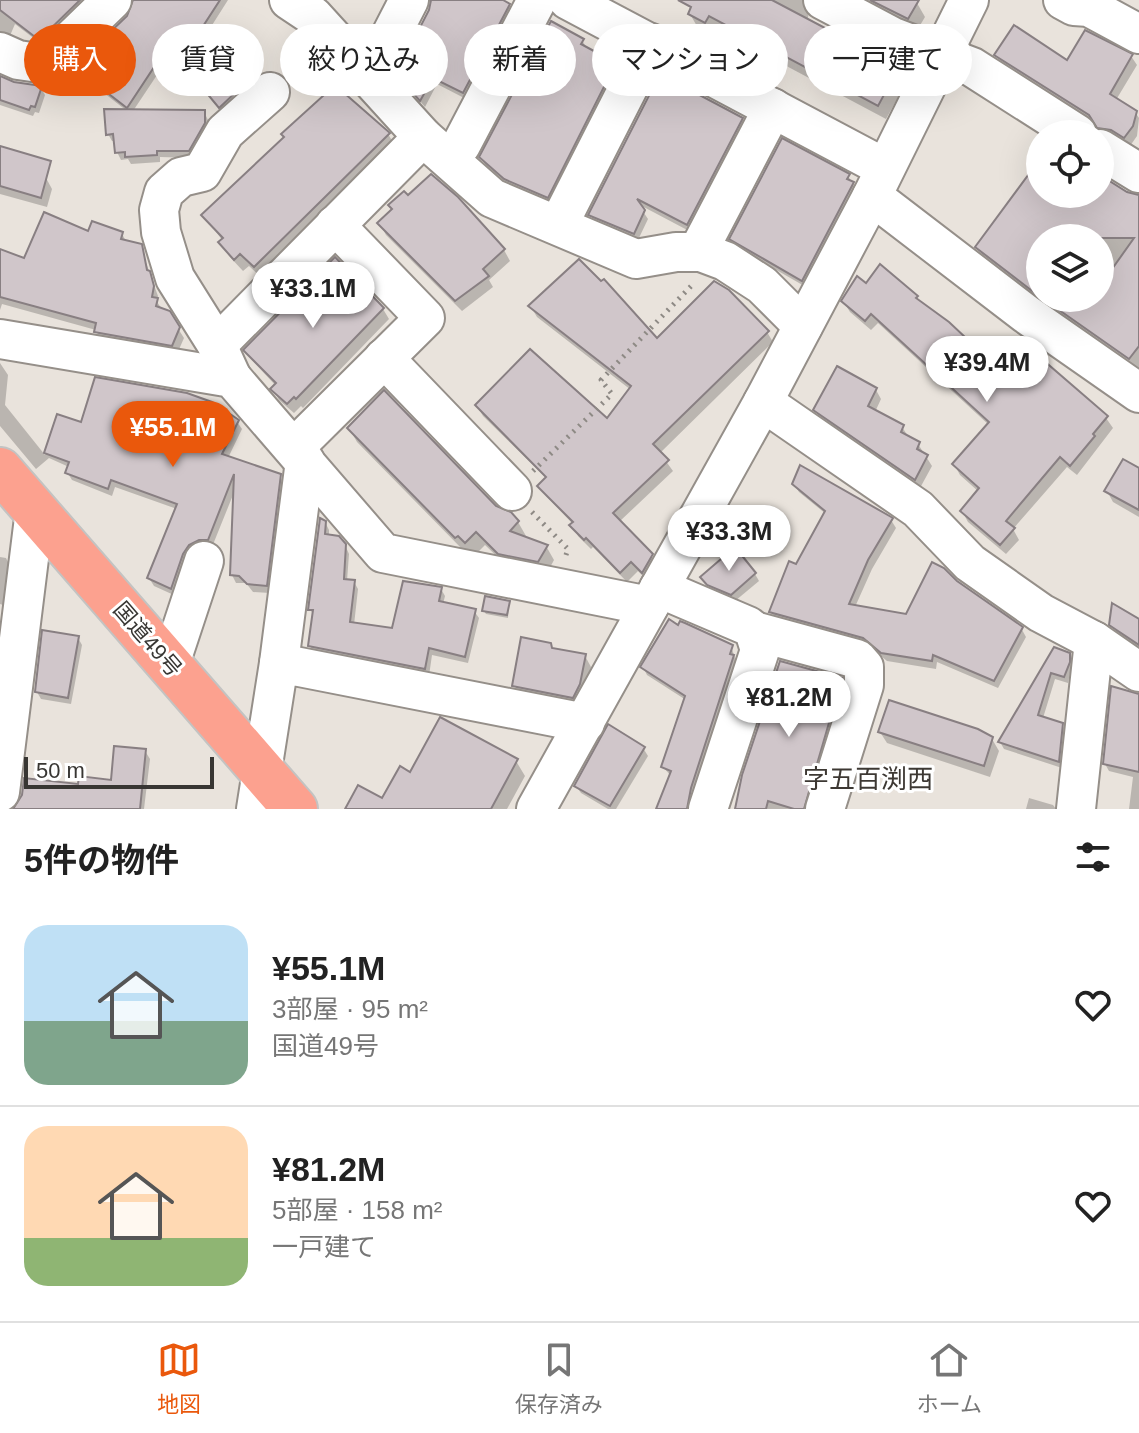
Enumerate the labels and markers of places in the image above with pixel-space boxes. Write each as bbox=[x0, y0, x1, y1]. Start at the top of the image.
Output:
pin: ¥33.1M bbox=[248, 262, 378, 330]
pin: ¥39.4M bbox=[922, 336, 1052, 404]
pin: ¥55.1M bbox=[108, 401, 238, 469]
pin: ¥33.3M bbox=[664, 505, 794, 573]
pin: ¥81.2M bbox=[724, 671, 854, 739]

